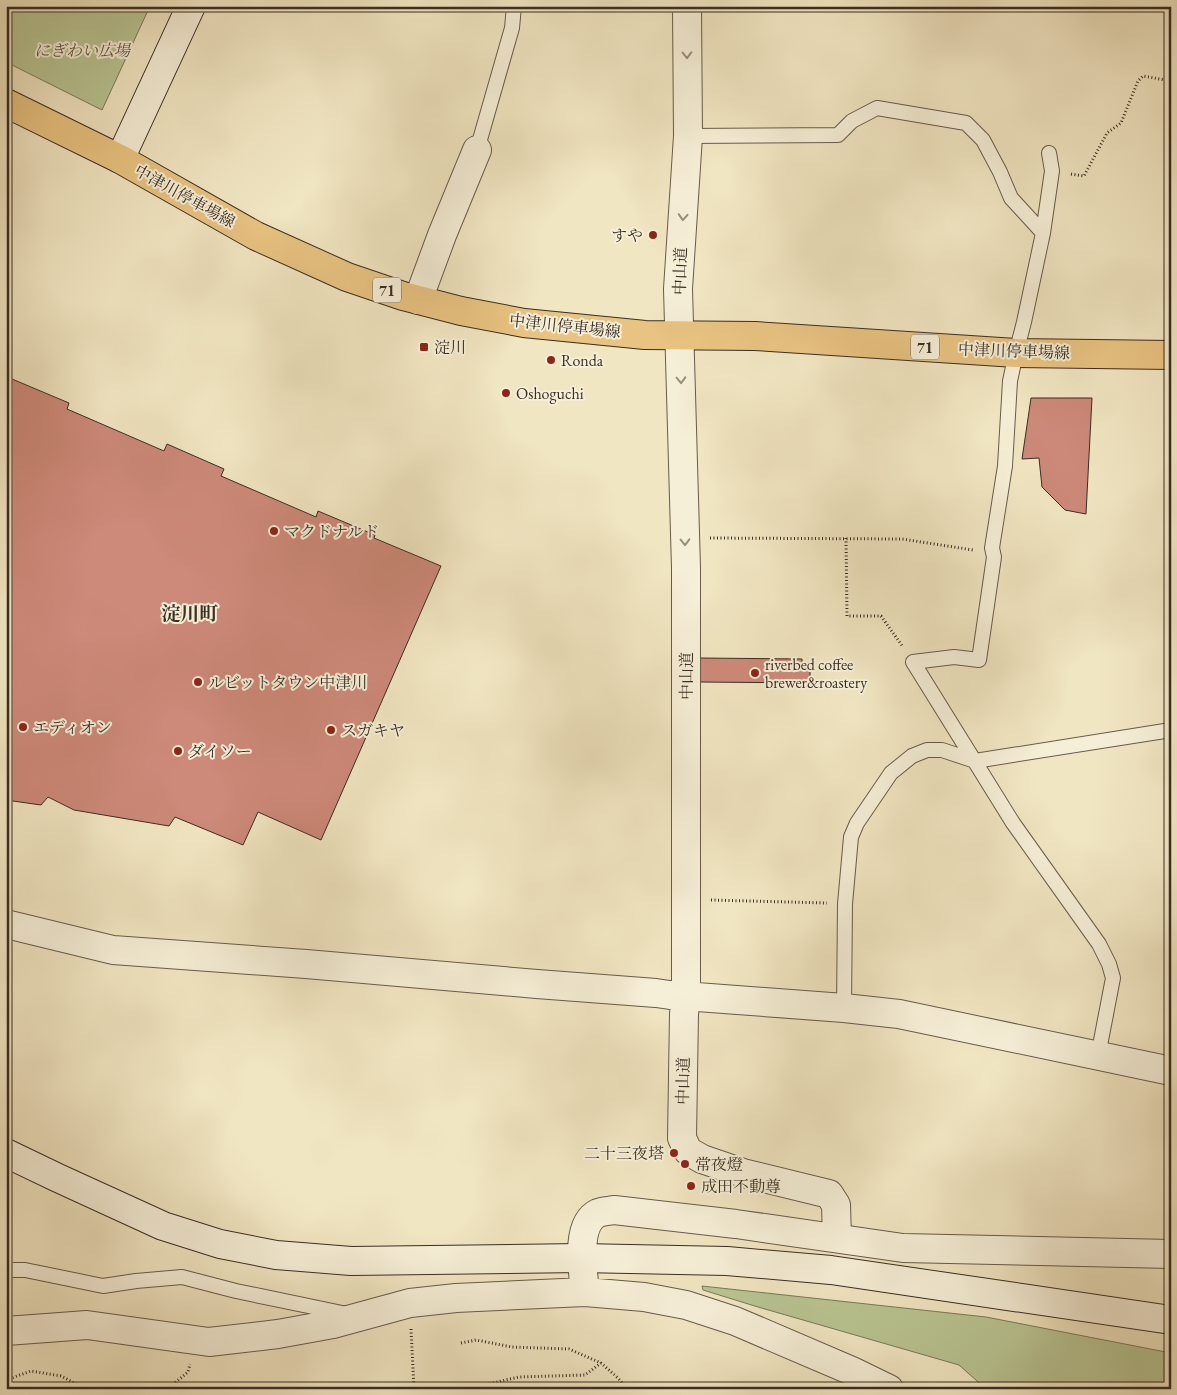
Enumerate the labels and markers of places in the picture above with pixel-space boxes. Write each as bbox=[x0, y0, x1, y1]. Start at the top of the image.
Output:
place label: すや bbox=[611, 225, 643, 246]
marker: すや bbox=[647, 229, 659, 241]
place label: 淀川 bbox=[434, 337, 466, 358]
marker: 淀川 bbox=[418, 341, 430, 353]
place label: Ronda bbox=[561, 350, 604, 371]
marker: Ronda bbox=[545, 354, 557, 366]
place label: Oshoguchi bbox=[516, 383, 584, 404]
marker: Oshoguchi bbox=[500, 387, 512, 399]
place label: マクドナルド bbox=[284, 521, 379, 542]
marker: マクドナルド bbox=[268, 525, 280, 537]
place label: riverbed coffee brewer&roastery bbox=[765, 654, 868, 693]
marker: riverbed coffee brewer&roastery bbox=[749, 667, 761, 679]
place label: ルビットタウン中津川 bbox=[208, 672, 367, 693]
marker: ルビットタウン中津川 bbox=[192, 676, 204, 688]
place label: エディオン bbox=[33, 717, 112, 738]
place label: スガキヤ bbox=[341, 720, 405, 741]
marker: エディオン bbox=[17, 721, 29, 733]
marker: スガキヤ bbox=[325, 724, 337, 736]
place label: ダイソー bbox=[188, 741, 252, 762]
marker: ダイソー bbox=[172, 745, 184, 757]
place label: 二十三夜塔 bbox=[584, 1143, 664, 1164]
marker: 二十三夜塔 bbox=[668, 1147, 680, 1159]
place label: 常夜燈 bbox=[695, 1154, 743, 1175]
marker: 常夜燈 bbox=[679, 1158, 691, 1170]
place label: 成田不動尊 bbox=[701, 1176, 781, 1197]
marker: 成田不動尊 bbox=[685, 1180, 697, 1192]

